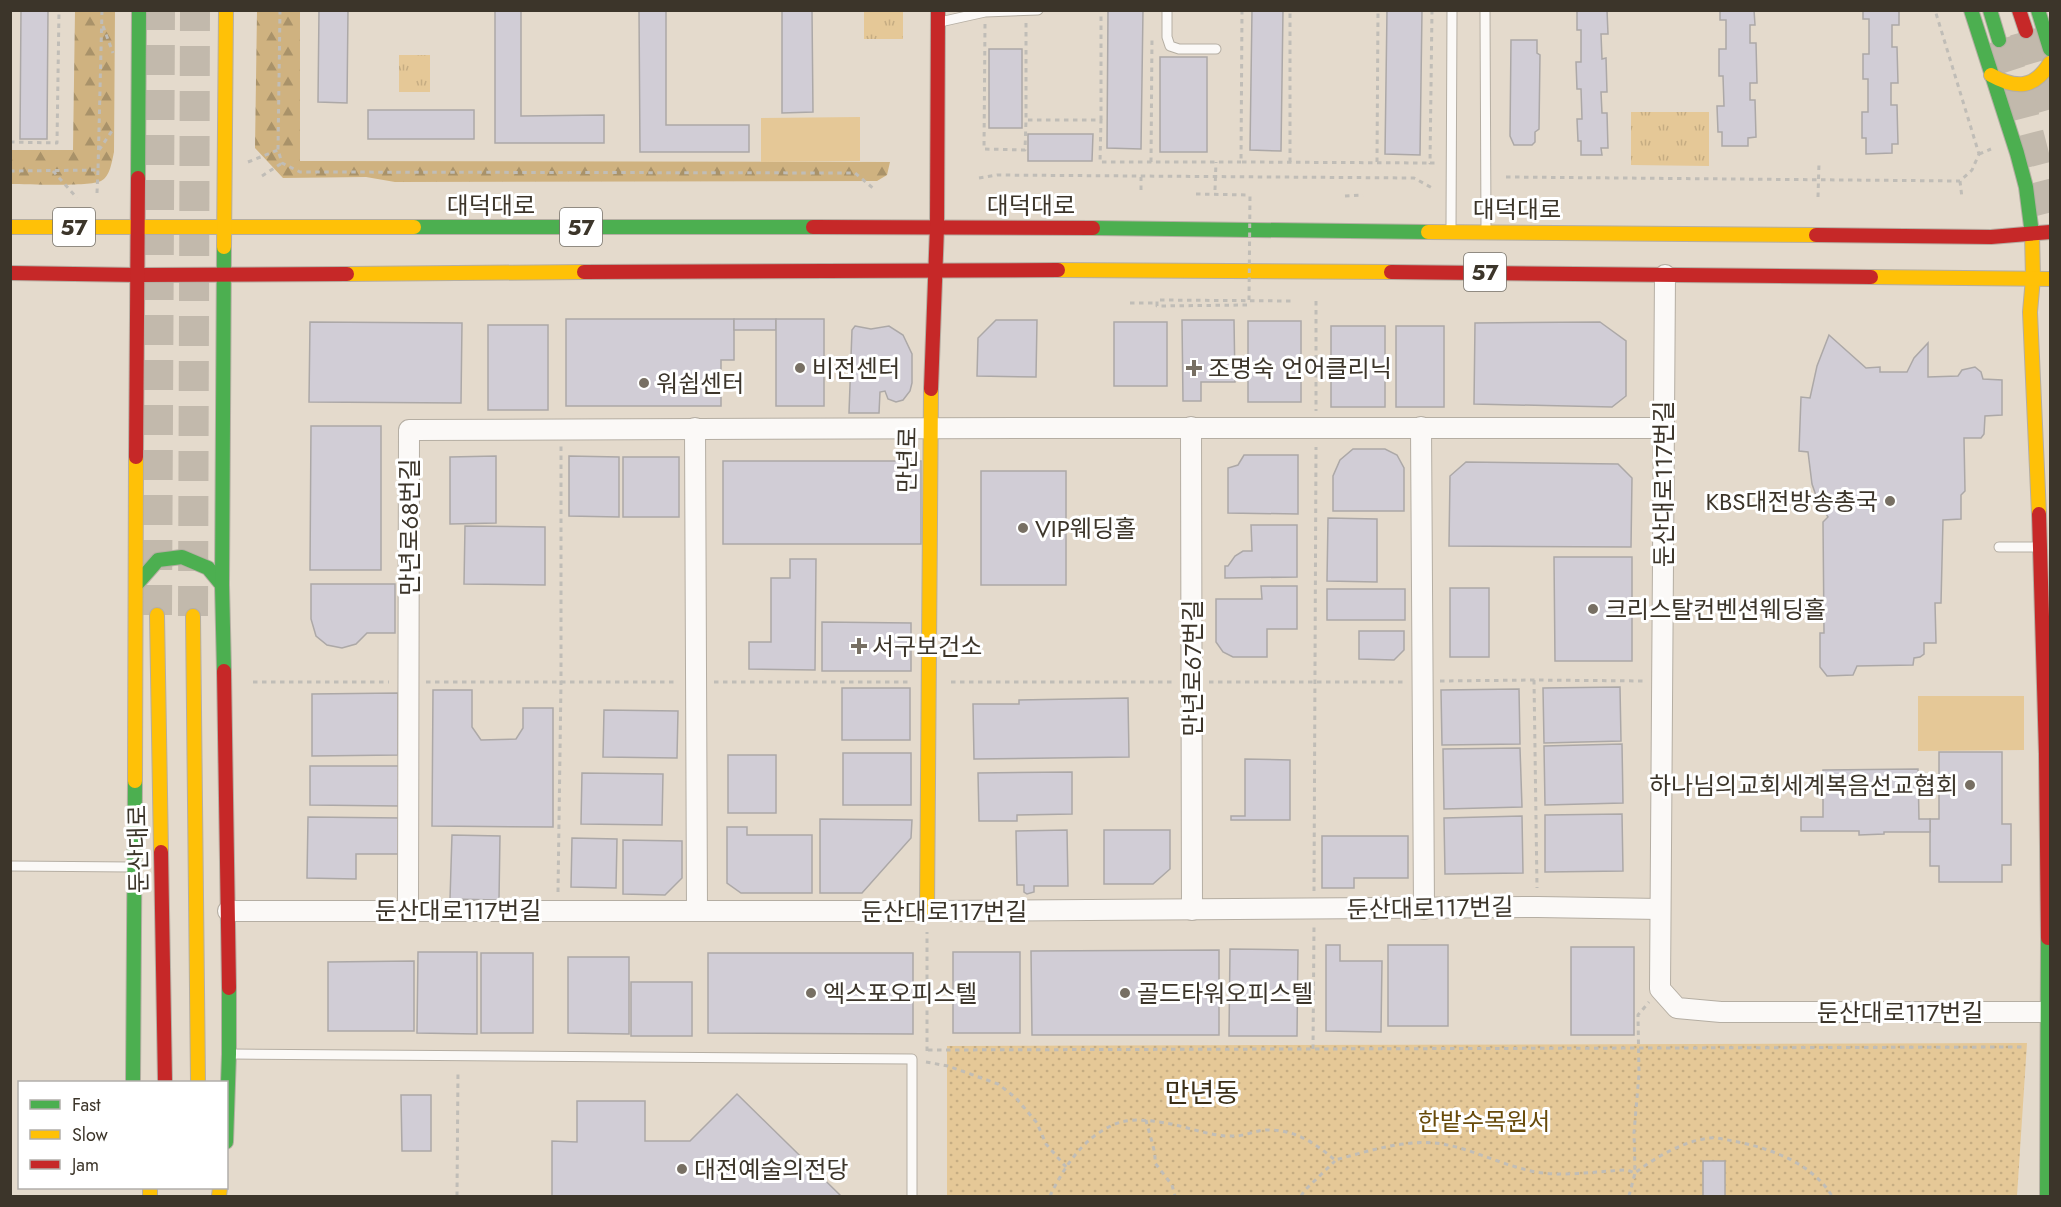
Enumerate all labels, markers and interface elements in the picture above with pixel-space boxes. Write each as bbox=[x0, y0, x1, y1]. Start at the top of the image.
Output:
street label: 대덕대로 bbox=[447, 188, 535, 223]
street label: 대덕대로 bbox=[987, 188, 1075, 223]
street label: 대덕대로 bbox=[1473, 192, 1561, 227]
road number: 57 bbox=[53, 208, 95, 246]
road number: 57 bbox=[560, 208, 602, 246]
road number: 57 bbox=[1464, 253, 1506, 291]
place label: 비전센터 bbox=[812, 351, 900, 386]
place label: 조명숙 언어클리닉 bbox=[1208, 351, 1392, 386]
marker: 조명숙 언어클리닉 bbox=[1185, 359, 1203, 377]
marker: 비전센터 bbox=[793, 361, 807, 375]
place label: 워쉽센터 bbox=[656, 366, 744, 401]
marker: 워쉽센터 bbox=[637, 376, 651, 390]
street label: 둔산대로117번길 bbox=[1646, 401, 1681, 567]
street label: 만년로 bbox=[889, 427, 925, 493]
street label: 만년로68번길 bbox=[392, 458, 427, 596]
place label: KBS대전방송총국 bbox=[1705, 484, 1878, 519]
marker: KBS대전방송총국 bbox=[1883, 494, 1897, 508]
place label: VIP웨딩홀 bbox=[1035, 511, 1136, 546]
marker: VIP웨딩홀 bbox=[1016, 521, 1030, 535]
place label: 크리스탈컨벤션웨딩홀 bbox=[1605, 592, 1826, 627]
street label: 만년로67번길 bbox=[1175, 600, 1210, 736]
marker: 크리스탈컨벤션웨딩홀 bbox=[1586, 602, 1600, 616]
place label: 서구보건소 bbox=[872, 629, 982, 664]
marker: 서구보건소 bbox=[850, 637, 868, 655]
place label: 하나님의교회세계복음선교협회 bbox=[1649, 768, 1958, 803]
marker: 하나님의교회세계복음선교협회 bbox=[1963, 778, 1977, 792]
street label: 둔산대로 bbox=[120, 805, 156, 893]
street label: 둔산대로117번길 bbox=[1346, 889, 1514, 927]
street label: 둔산대로117번길 bbox=[375, 893, 541, 928]
street label: 둔산대로117번길 bbox=[861, 894, 1027, 929]
place label: 엑스포오피스텔 bbox=[823, 976, 978, 1011]
place label: 골드타워오피스텔 bbox=[1137, 976, 1314, 1011]
marker: 엑스포오피스텔 bbox=[804, 986, 818, 1000]
marker: 골드타워오피스텔 bbox=[1118, 986, 1132, 1000]
street label: 둔산대로117번길 bbox=[1817, 995, 1983, 1030]
district label: 만년동 bbox=[1165, 1073, 1239, 1112]
legend bbox=[18, 1081, 228, 1189]
text: Fast bbox=[72, 1092, 101, 1118]
park label: 한밭수목원서 bbox=[1418, 1104, 1550, 1139]
text: Slow bbox=[72, 1122, 109, 1148]
text: Jam bbox=[70, 1152, 99, 1178]
place label: 대전예술의전당 bbox=[694, 1152, 849, 1187]
marker: 대전예술의전당 bbox=[675, 1162, 689, 1176]

